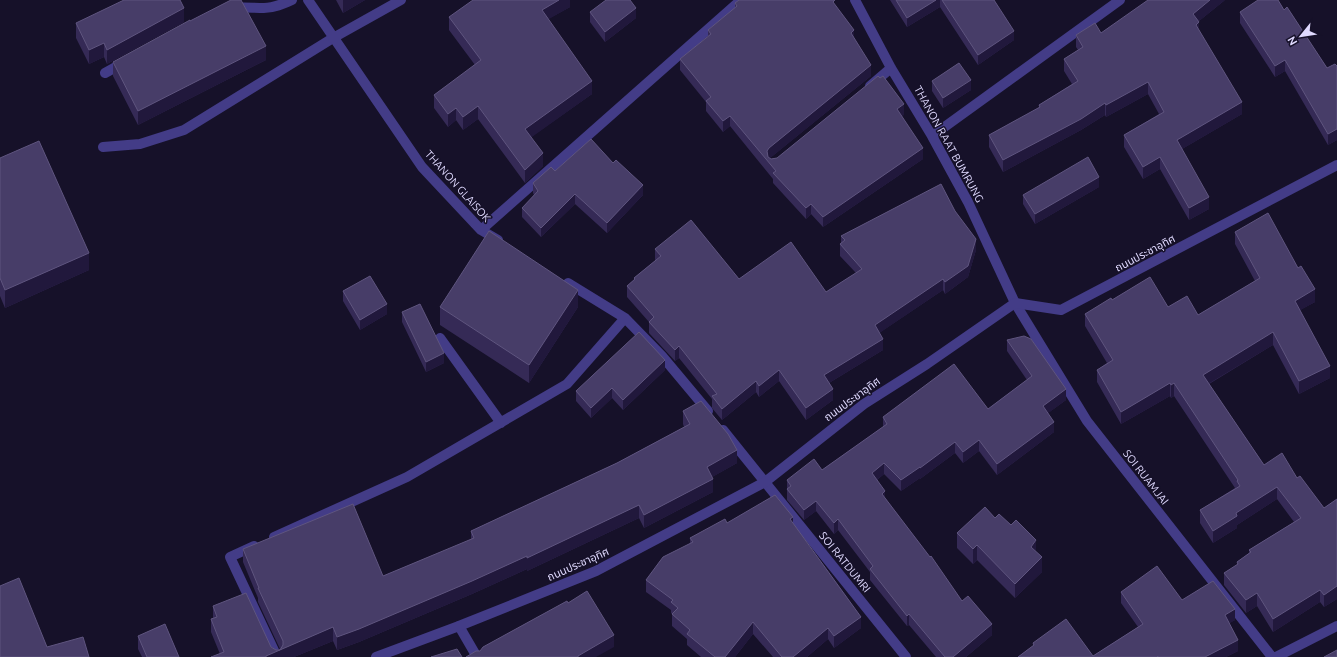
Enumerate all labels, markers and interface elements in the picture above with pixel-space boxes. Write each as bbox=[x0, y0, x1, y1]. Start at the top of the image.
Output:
north arrow bbox=[1281, 16, 1321, 56]
text: N bbox=[1285, 34, 1300, 48]
street label: THANON RAAT BUMRUNG bbox=[912, 84, 986, 204]
street label: THANON GLAISOK bbox=[423, 148, 493, 224]
street label: ถนนประชาอุทิศ bbox=[1113, 232, 1178, 275]
street label: ถนนประชาอุทิศ bbox=[822, 375, 883, 424]
street label: SOI RUAMJAI bbox=[1121, 447, 1171, 507]
street label: SOI RATDUMRI bbox=[817, 529, 873, 595]
street label: ถนนประชาอุทิศ bbox=[545, 545, 611, 584]

